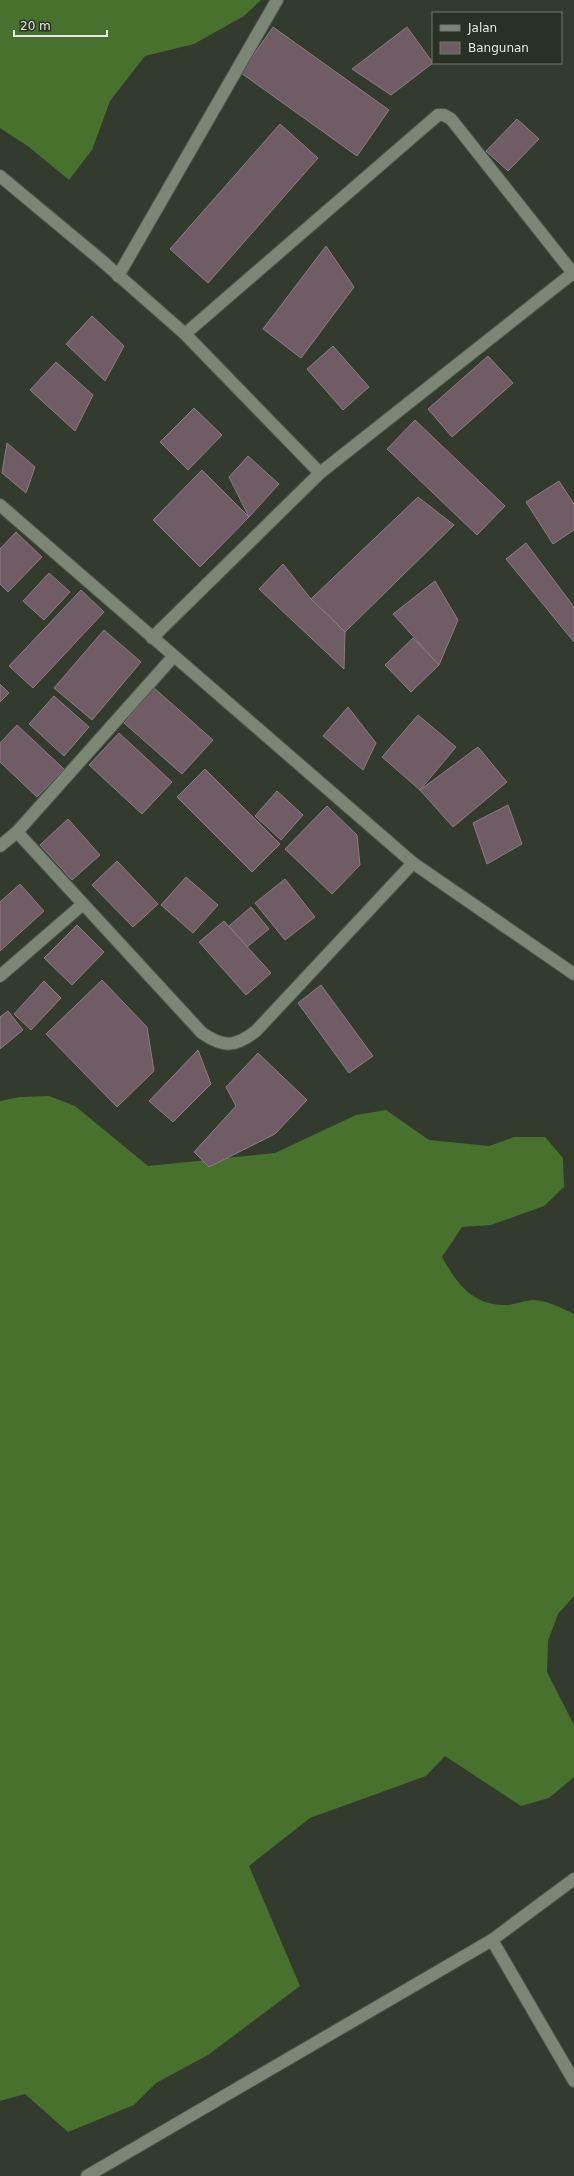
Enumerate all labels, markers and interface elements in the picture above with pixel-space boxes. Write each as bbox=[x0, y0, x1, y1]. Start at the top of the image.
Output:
scale bar bbox=[14, 12, 107, 38]
legend bbox=[432, 12, 562, 64]
text: 20 m bbox=[20, 19, 51, 33]
text: Jalan bbox=[467, 21, 497, 35]
text: Bangunan bbox=[468, 41, 529, 55]

